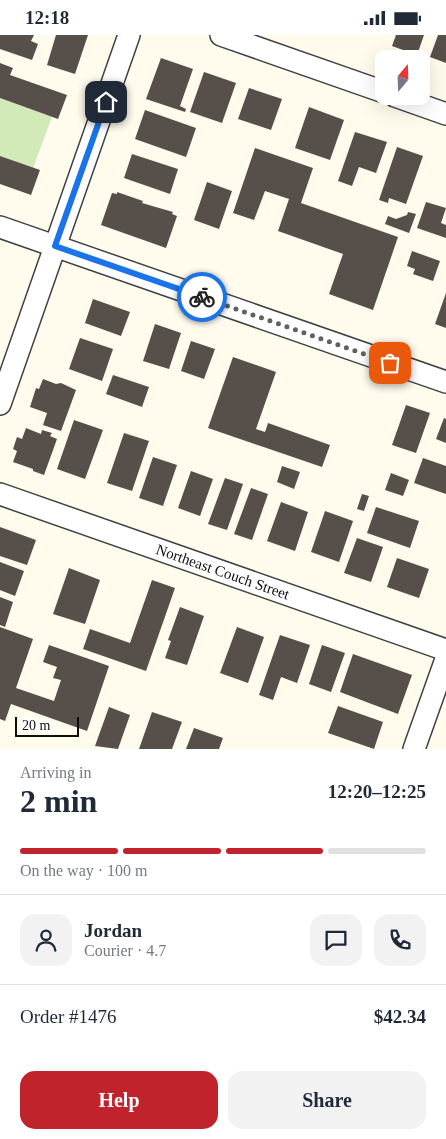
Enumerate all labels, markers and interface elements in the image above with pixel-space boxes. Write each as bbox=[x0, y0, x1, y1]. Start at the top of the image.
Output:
text: 12:18 bbox=[25, 7, 69, 28]
north arrow bbox=[375, 50, 430, 105]
map controls bbox=[375, 50, 430, 105]
pin bbox=[85, 81, 127, 123]
icon: home bbox=[92, 88, 120, 116]
courier bbox=[177, 272, 227, 322]
icon: bike bbox=[188, 283, 216, 311]
pin bbox=[369, 342, 411, 384]
icon: bag bbox=[376, 349, 404, 377]
street label: Northeast Couch Street bbox=[154, 541, 292, 603]
scale bar bbox=[15, 714, 79, 737]
text: 20 m bbox=[22, 718, 50, 733]
text: Arriving in bbox=[20, 764, 92, 781]
text: 12:20–12:25 bbox=[328, 781, 426, 802]
text: 2 min bbox=[20, 783, 97, 819]
text: On the way · 100 m bbox=[20, 862, 148, 879]
button: person bbox=[20, 914, 72, 966]
button: chat bbox=[310, 914, 362, 966]
button: phone bbox=[374, 914, 426, 966]
text: Jordan bbox=[84, 920, 142, 941]
text: Courier · 4.7 bbox=[84, 942, 166, 959]
text: Order #1476 bbox=[20, 1006, 117, 1027]
text: $42.34 bbox=[374, 1006, 426, 1027]
button: Help bbox=[20, 1071, 218, 1129]
button: Share bbox=[228, 1071, 426, 1129]

